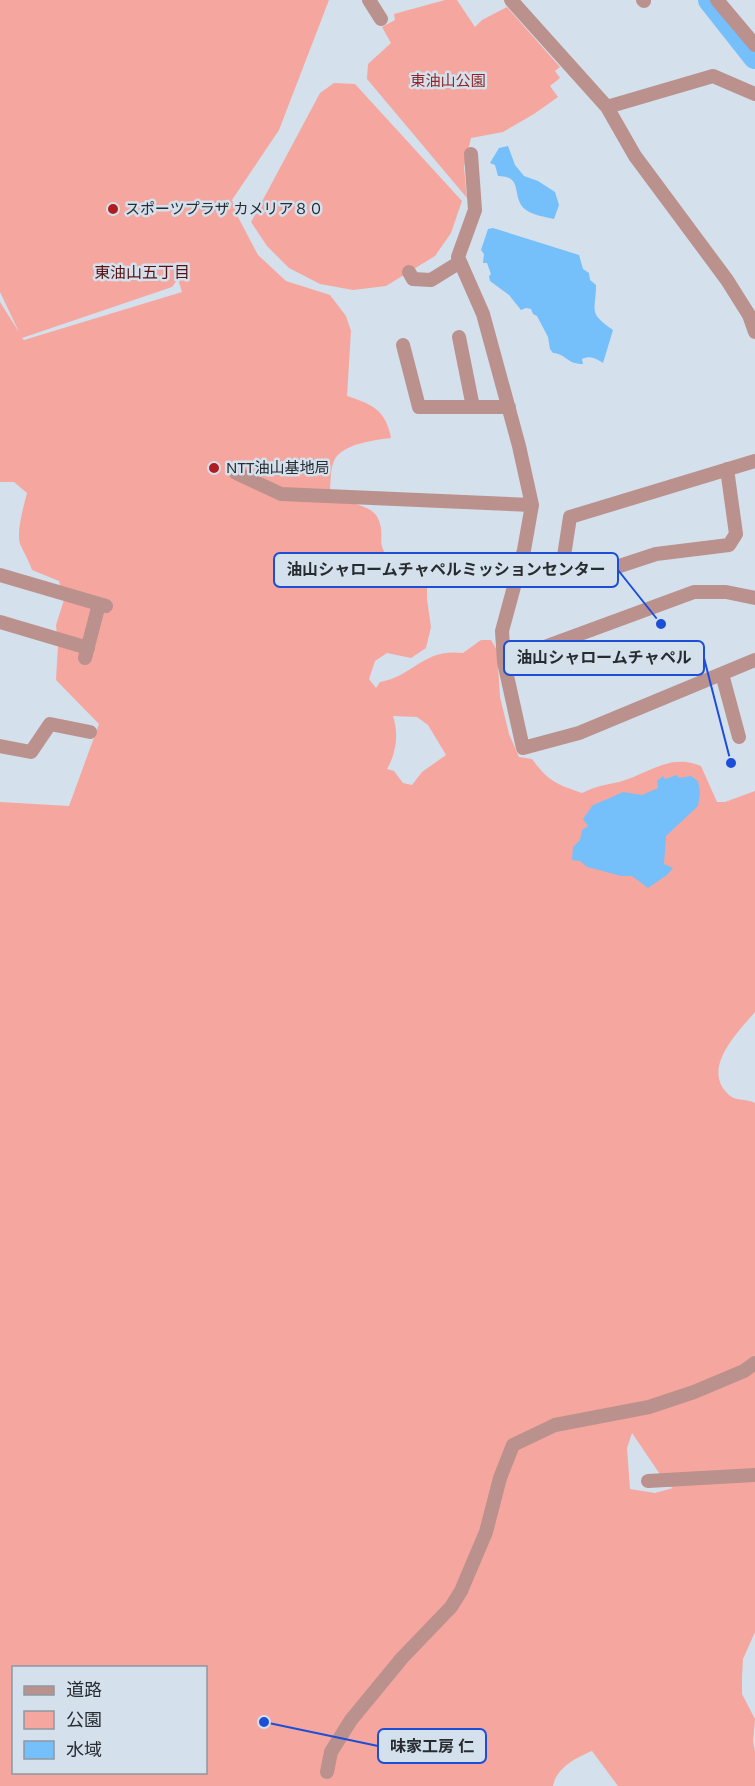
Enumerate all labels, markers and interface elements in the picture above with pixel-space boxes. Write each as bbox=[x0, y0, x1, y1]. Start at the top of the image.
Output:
park label: 東油山公園 bbox=[410, 70, 486, 90]
place label: スポーツプラザ カメリア８０ bbox=[125, 198, 324, 218]
marker: スポーツプラザ カメリア８０ bbox=[106, 202, 120, 216]
district label: 東油山五丁目 bbox=[94, 261, 190, 283]
place label: NTT油山基地局 bbox=[226, 457, 329, 477]
marker: NTT油山基地局 bbox=[207, 461, 221, 475]
callout: 油山シャロームチャペルミッションセンター bbox=[274, 553, 618, 587]
text: 油山シャロームチャペルミッションセンター bbox=[286, 558, 606, 580]
callout: 油山シャロームチャペル bbox=[504, 641, 704, 675]
text: 油山シャロームチャペル bbox=[516, 646, 692, 668]
legend bbox=[12, 1666, 207, 1774]
text: 道路 bbox=[66, 1677, 102, 1701]
text: 公園 bbox=[66, 1707, 102, 1731]
callout: 味家工房 仁 bbox=[378, 1729, 486, 1763]
text: 味家工房 仁 bbox=[390, 1735, 474, 1757]
text: 水域 bbox=[66, 1737, 102, 1761]

